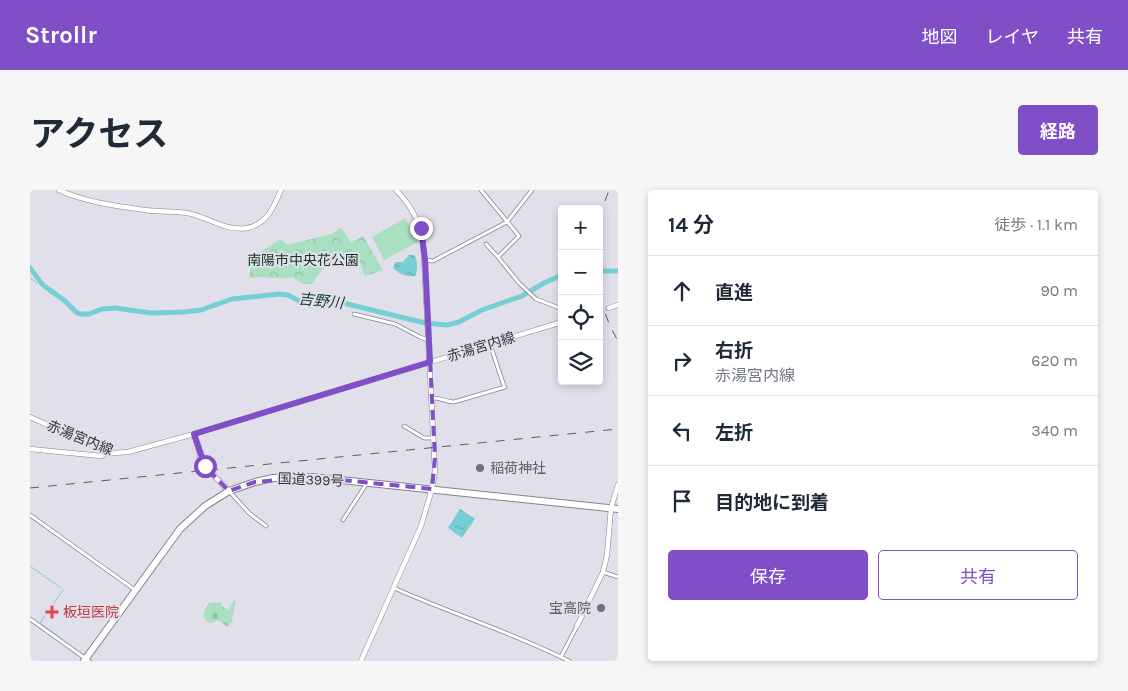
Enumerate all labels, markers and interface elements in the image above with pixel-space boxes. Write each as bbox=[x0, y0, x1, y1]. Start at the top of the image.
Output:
text: Strollr bbox=[25, 21, 97, 49]
text: 地図 bbox=[922, 26, 958, 48]
text: レイヤ bbox=[986, 26, 1039, 48]
text: 共有 bbox=[1067, 26, 1103, 48]
button: 経路 bbox=[1018, 105, 1098, 155]
text: アクセス bbox=[30, 114, 168, 155]
map controls bbox=[558, 205, 603, 385]
button: + bbox=[558, 205, 603, 250]
text: 14 分 bbox=[668, 213, 714, 237]
text: 徒歩 · 1.1 km bbox=[994, 215, 1078, 234]
route end bbox=[410, 217, 433, 240]
button: − bbox=[558, 250, 603, 295]
park label: 南陽市中央花公園 bbox=[247, 252, 359, 269]
icon: ahead bbox=[668, 277, 696, 305]
text: 90 m bbox=[1040, 281, 1078, 300]
text: 直進 bbox=[715, 282, 753, 304]
water label: 吉野川 bbox=[298, 290, 346, 313]
button: locate bbox=[558, 295, 603, 340]
street label: 赤湯宮内線 bbox=[445, 329, 517, 365]
button: layers bbox=[558, 340, 603, 385]
text: 右折 bbox=[715, 340, 753, 362]
icon: right bbox=[668, 347, 696, 375]
text: 620 m bbox=[1031, 351, 1078, 370]
text: 赤湯宮内線 bbox=[715, 366, 795, 385]
street label: 赤湯宮内線 bbox=[44, 417, 116, 459]
icon: left bbox=[668, 417, 696, 445]
text: 340 m bbox=[1031, 421, 1078, 440]
text: 左折 bbox=[715, 422, 753, 444]
route start bbox=[194, 455, 217, 478]
place label: 稲荷神社 bbox=[490, 460, 546, 477]
marker: 稲荷神社 bbox=[474, 462, 486, 474]
street label: 国道399号 bbox=[277, 470, 345, 490]
icon: arrive bbox=[668, 487, 696, 515]
text: 目的地に到着 bbox=[715, 492, 829, 514]
button: 保存 bbox=[668, 550, 868, 600]
button: 共有 bbox=[878, 550, 1078, 600]
place label: 宝高院 bbox=[549, 600, 591, 617]
marker: 宝高院 bbox=[595, 602, 607, 614]
place label: 板垣医院 bbox=[63, 604, 119, 621]
marker: 板垣医院 bbox=[45, 605, 59, 619]

